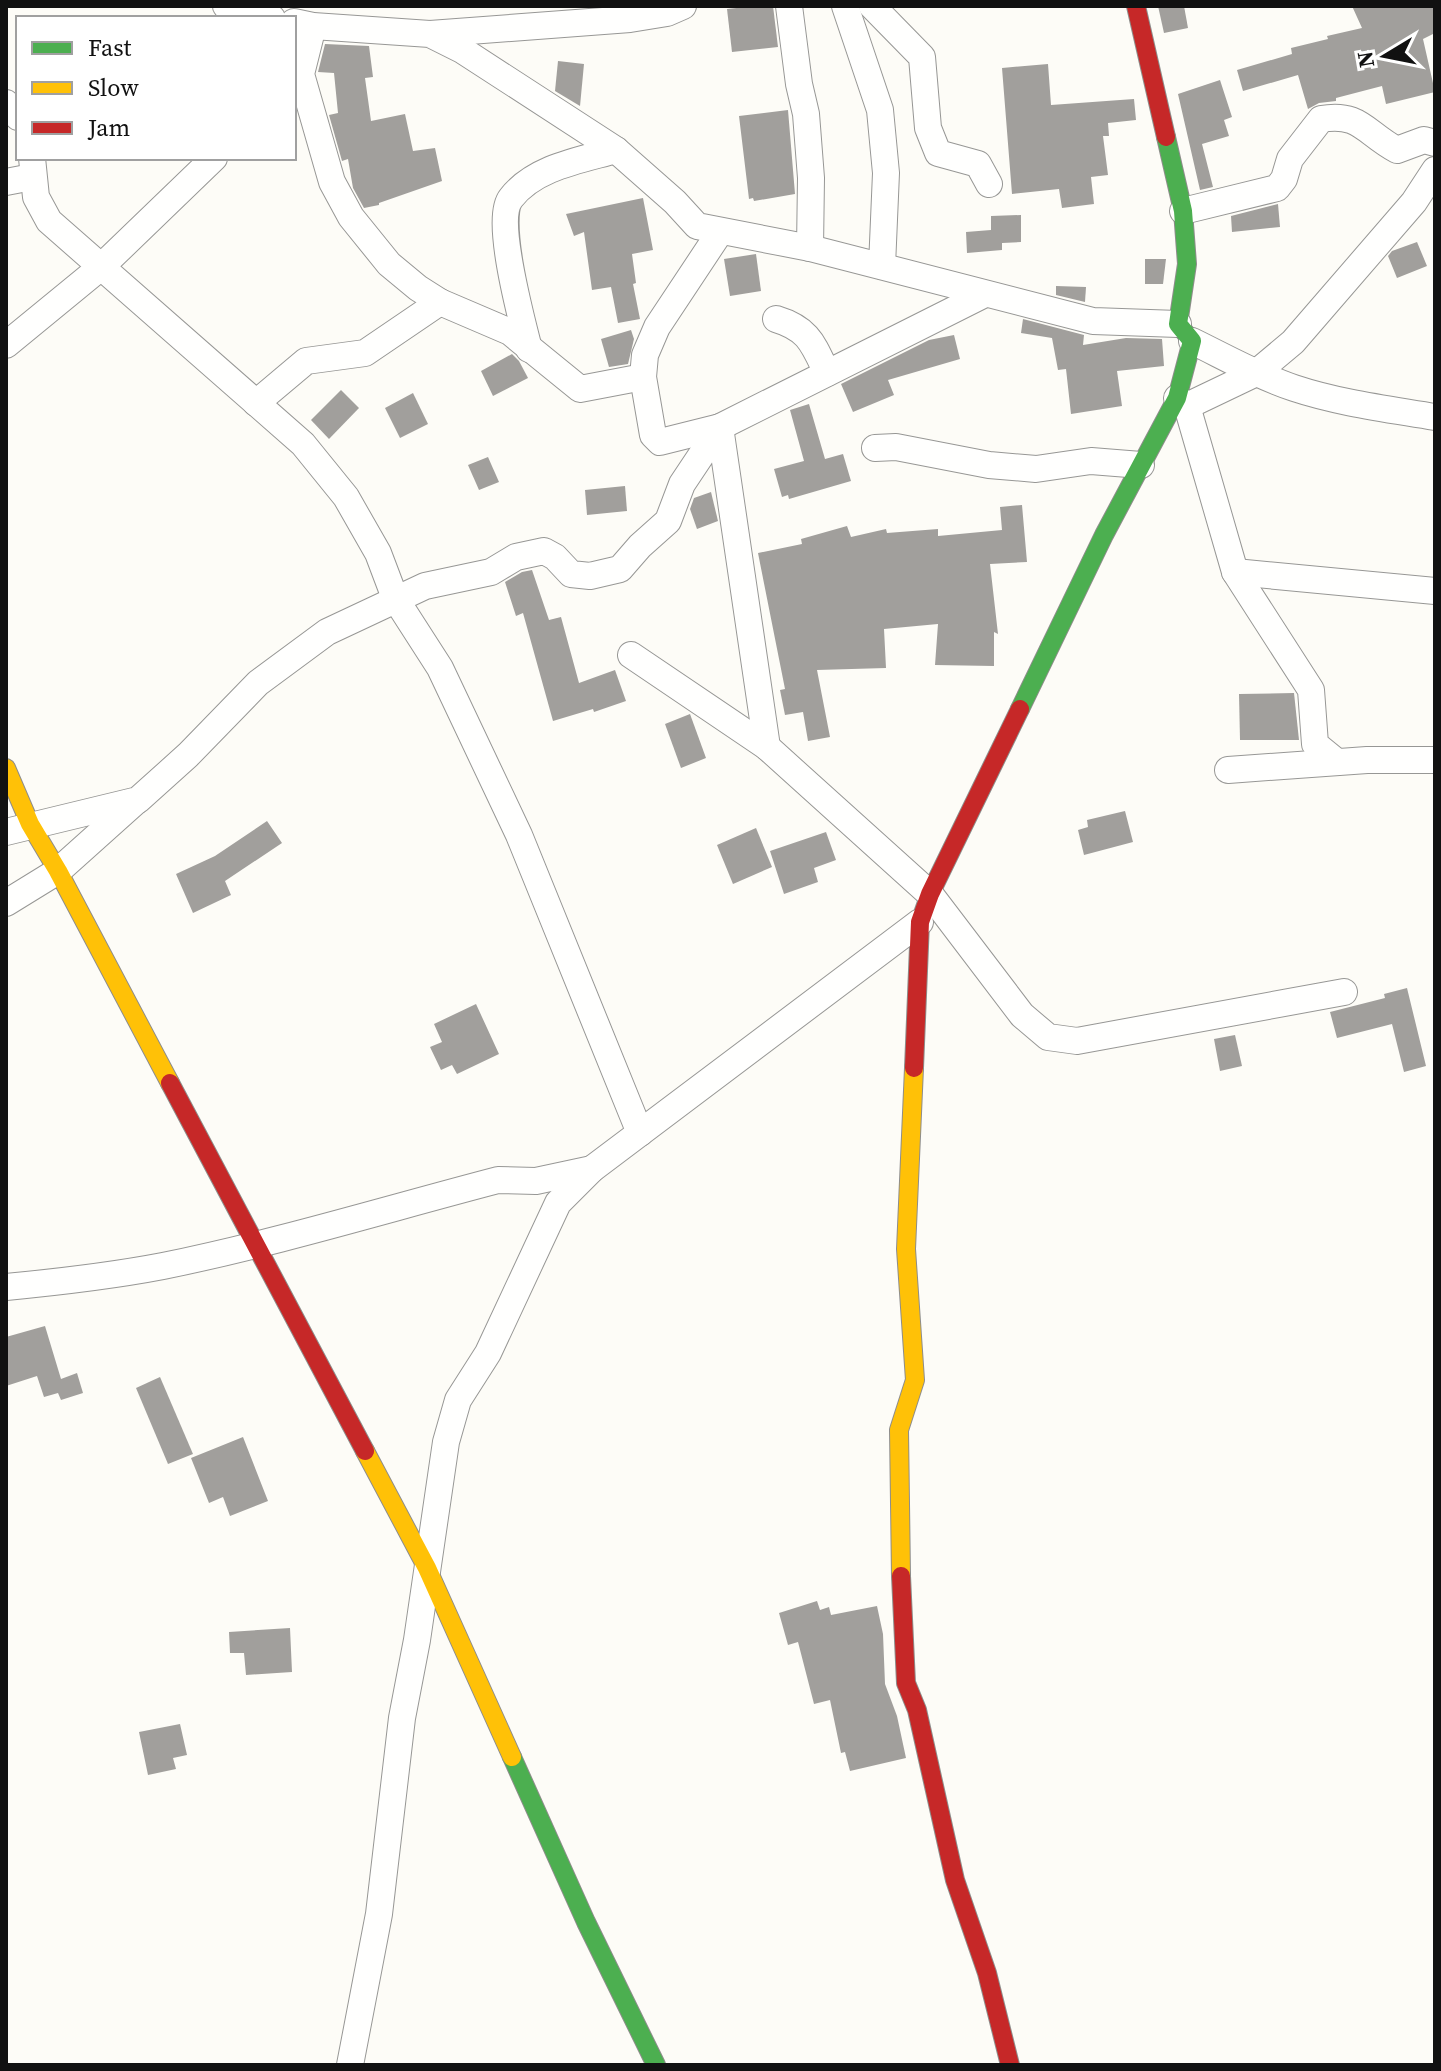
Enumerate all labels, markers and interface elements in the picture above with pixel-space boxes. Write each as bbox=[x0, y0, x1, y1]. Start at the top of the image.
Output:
legend bbox=[16, 16, 296, 160]
north arrow bbox=[1345, 16, 1425, 96]
text: Fast bbox=[88, 31, 132, 64]
text: N bbox=[1349, 49, 1381, 70]
text: Slow bbox=[88, 71, 139, 104]
text: Jam bbox=[87, 111, 130, 144]

